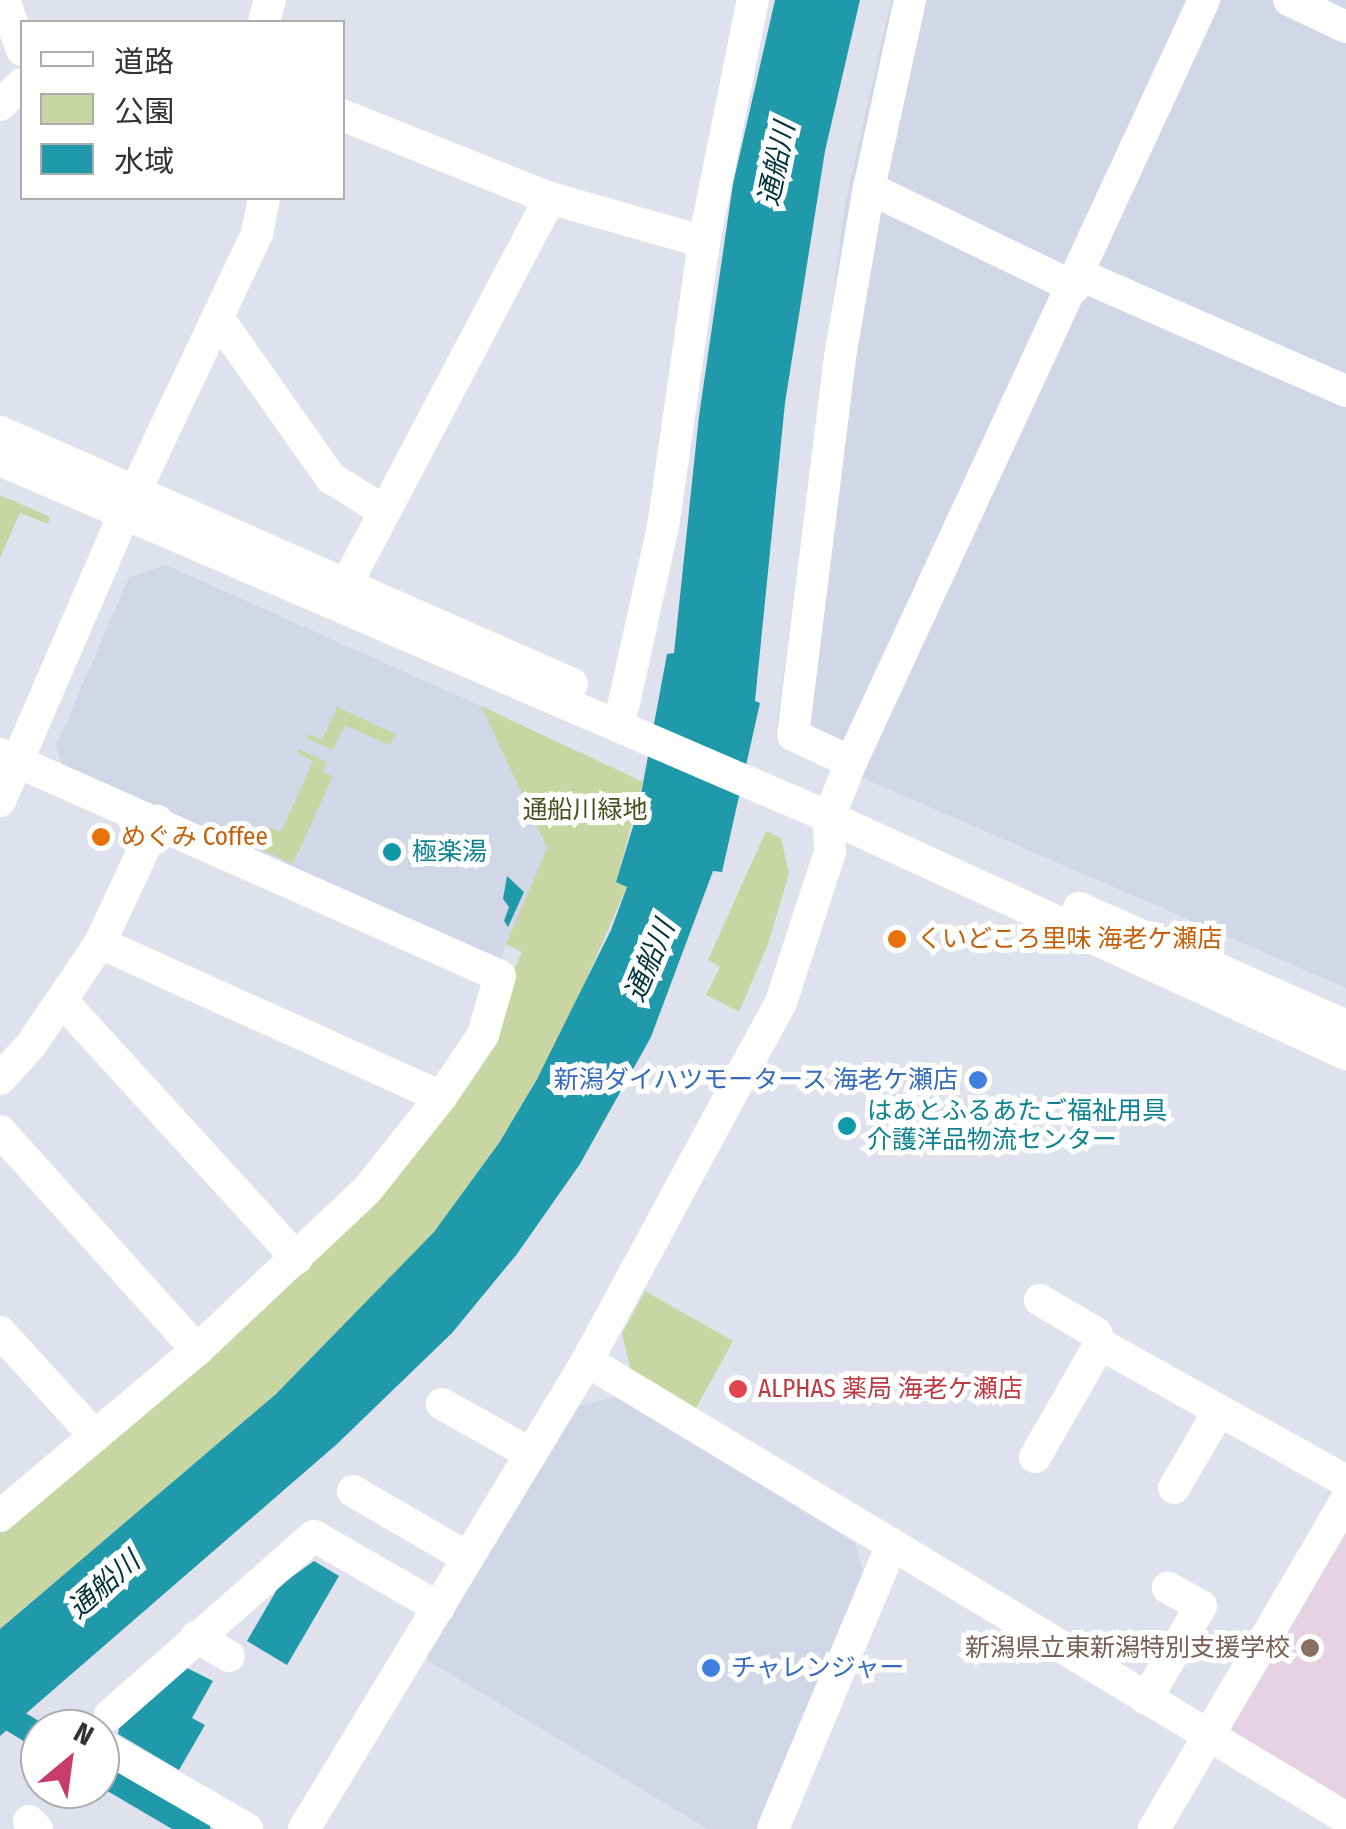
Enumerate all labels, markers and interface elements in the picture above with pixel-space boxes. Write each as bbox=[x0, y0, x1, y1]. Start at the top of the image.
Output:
legend bbox=[20, 20, 345, 200]
text: 道路 bbox=[114, 44, 174, 80]
text: 公園 bbox=[114, 94, 174, 130]
water label: 通船川 bbox=[752, 119, 802, 209]
text: 水域 bbox=[114, 144, 174, 180]
park label: 通船川緑地 bbox=[523, 795, 647, 825]
place label: めぐみ Coffee bbox=[121, 822, 267, 852]
marker: めぐみ Coffee bbox=[90, 826, 112, 848]
place label: 極楽湯 bbox=[412, 837, 487, 867]
marker: 極楽湯 bbox=[381, 841, 403, 863]
water label: 通船川 bbox=[618, 916, 682, 1006]
place label: くいどころ里味 海老ケ瀬店 bbox=[917, 924, 1223, 954]
marker: くいどころ里味 海老ケ瀬店 bbox=[886, 928, 908, 950]
place label: 新潟ダイハツモータース 海老ケ瀬店 bbox=[552, 1065, 958, 1095]
marker: 新潟ダイハツモータース 海老ケ瀬店 bbox=[967, 1069, 989, 1091]
place label: はあとふるあたご福祉用具 介護洋品物流センター bbox=[867, 1097, 1167, 1156]
marker: はあとふるあたご福祉用具 介護洋品物流センター bbox=[836, 1115, 858, 1137]
place label: ALPHAS 薬局 海老ケ瀬店 bbox=[758, 1374, 1023, 1404]
marker: ALPHAS 薬局 海老ケ瀬店 bbox=[727, 1378, 749, 1400]
water label: 通船川 bbox=[61, 1545, 147, 1625]
place label: 新潟県立東新潟特別支援学校 bbox=[965, 1633, 1290, 1663]
marker: 新潟県立東新潟特別支援学校 bbox=[1299, 1637, 1321, 1659]
place label: チャレンジャー bbox=[731, 1653, 906, 1683]
marker: チャレンジャー bbox=[700, 1657, 722, 1679]
north arrow bbox=[20, 1709, 120, 1809]
text: N bbox=[68, 1716, 99, 1753]

